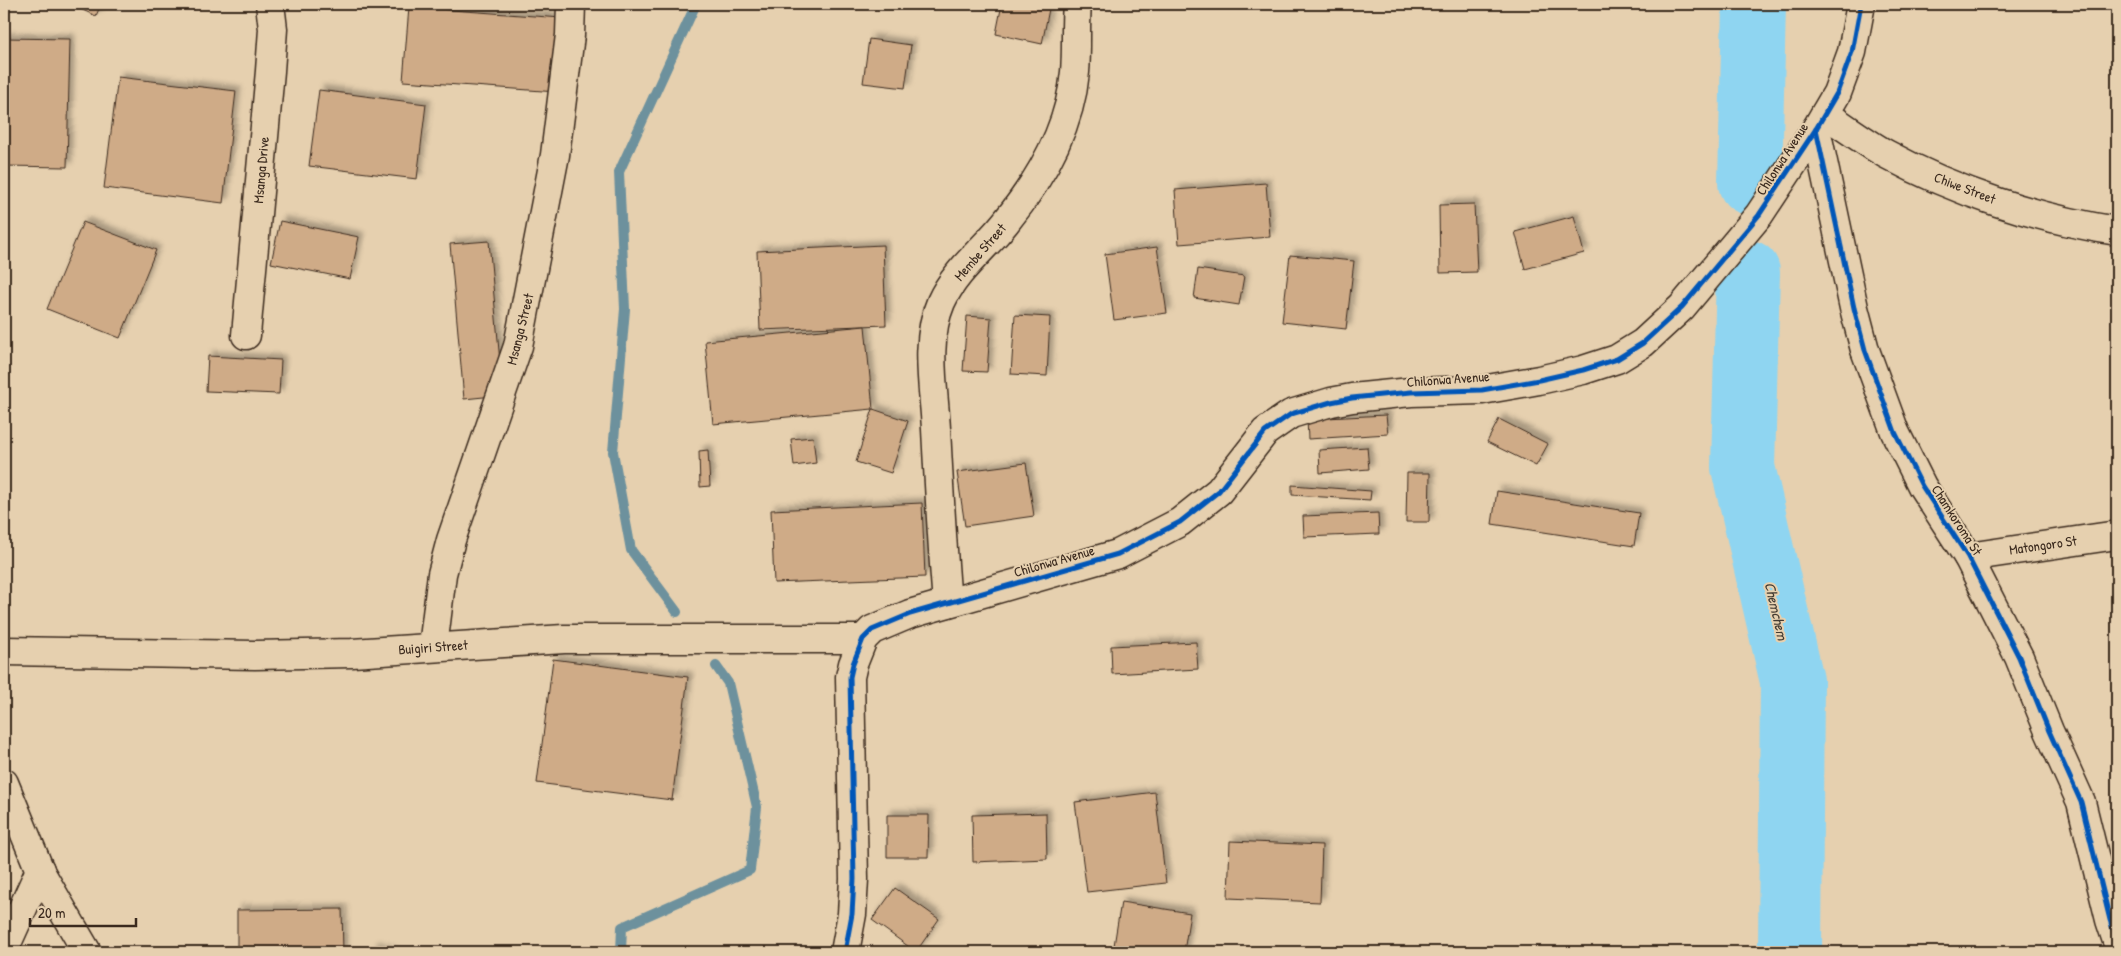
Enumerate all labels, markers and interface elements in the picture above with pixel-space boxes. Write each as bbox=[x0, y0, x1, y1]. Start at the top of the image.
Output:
street label: Chilonwa Avenue bbox=[1751, 118, 1812, 199]
street label: Msanga Drive bbox=[248, 135, 274, 204]
street label: Chiwe Street bbox=[1932, 167, 1999, 208]
street label: Membe Street bbox=[949, 219, 1010, 285]
street label: Msanga Street bbox=[501, 291, 539, 367]
street label: Chilonwa Avenue bbox=[1406, 366, 1490, 391]
street label: Chamkoroma St bbox=[1928, 481, 1987, 559]
street label: Matongoro St bbox=[2008, 530, 2078, 560]
street label: Chilonwa Avenue bbox=[1011, 540, 1097, 581]
water label: Chemchem bbox=[1760, 580, 1794, 643]
street label: Buigiri Street bbox=[398, 635, 469, 659]
scale bar bbox=[30, 896, 136, 928]
text: 20 m bbox=[38, 902, 65, 923]

